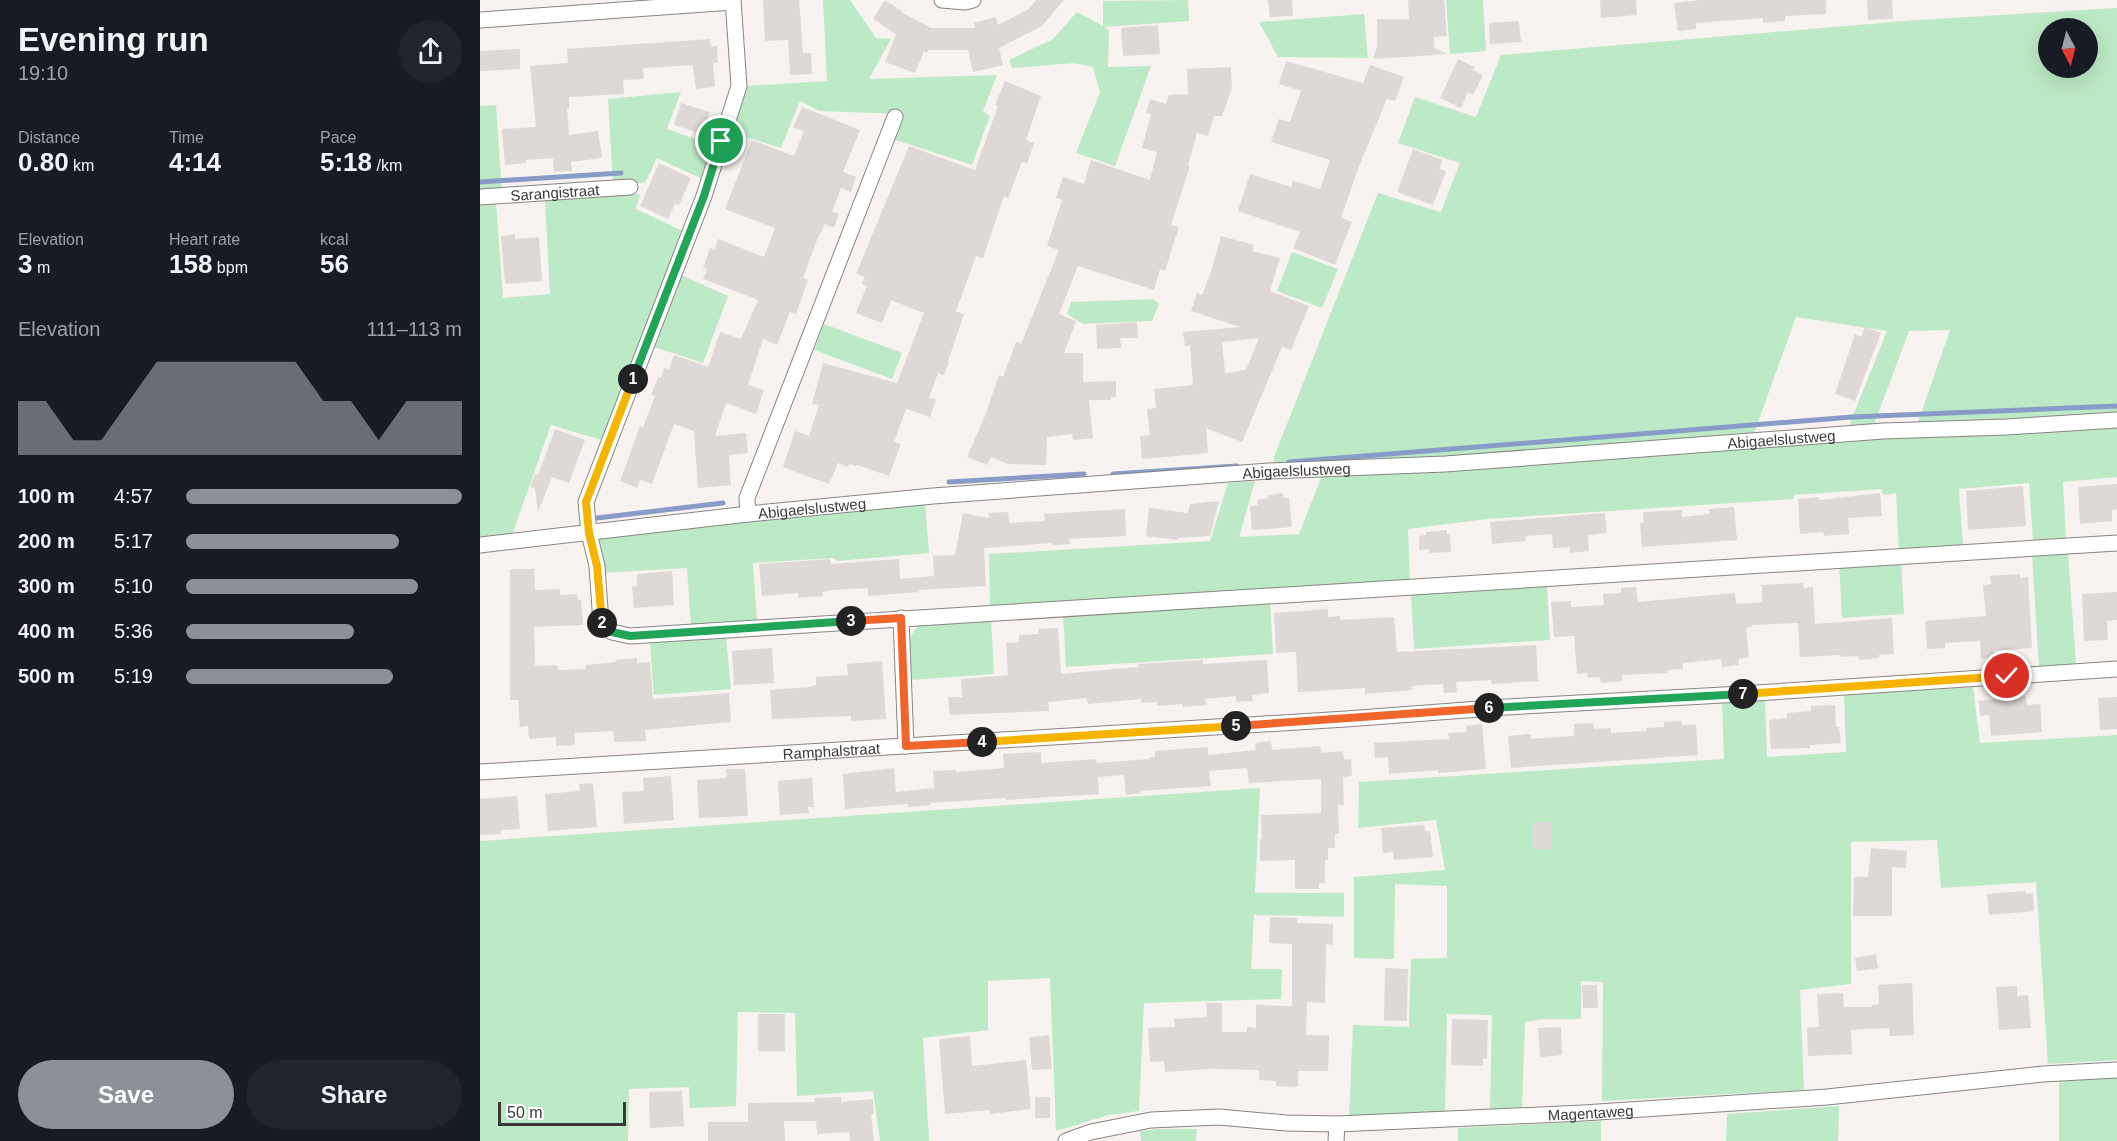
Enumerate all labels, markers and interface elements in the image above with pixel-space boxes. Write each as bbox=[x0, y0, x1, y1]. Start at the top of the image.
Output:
north arrow bbox=[2038, 18, 2098, 78]
map controls bbox=[2038, 18, 2098, 78]
button: share bbox=[399, 20, 462, 83]
text: Evening run bbox=[18, 21, 209, 58]
text: 19:10 bbox=[18, 62, 68, 84]
pin bbox=[695, 115, 746, 166]
icon: arrive bbox=[704, 124, 737, 157]
text: Distance bbox=[18, 129, 80, 146]
text: Time bbox=[169, 129, 204, 146]
text: Pace bbox=[320, 129, 356, 146]
text: 0.80 bbox=[18, 147, 69, 177]
text: 4:14 bbox=[169, 147, 221, 177]
text: 5:18 bbox=[320, 147, 372, 177]
text: km bbox=[69, 157, 94, 174]
text: /km bbox=[372, 157, 402, 174]
street label: Sarangistraat bbox=[510, 181, 601, 203]
text: Elevation bbox=[18, 231, 84, 248]
text: Heart rate bbox=[169, 231, 240, 248]
text: kcal bbox=[320, 231, 348, 248]
text: 3 bbox=[18, 249, 32, 279]
text: 158 bbox=[169, 249, 212, 279]
text: 56 bbox=[320, 249, 349, 279]
text: m bbox=[32, 259, 50, 276]
text: bpm bbox=[212, 259, 248, 276]
text: Elevation bbox=[18, 318, 100, 340]
text: 111–113 m bbox=[366, 318, 462, 340]
pin: 1 bbox=[618, 364, 648, 394]
text: 1 bbox=[629, 370, 637, 387]
street label: Abigaelslustweg bbox=[1727, 426, 1836, 451]
street label: Abigaelslustweg bbox=[1242, 459, 1351, 481]
text: 100 m bbox=[18, 485, 75, 507]
text: 4:57 bbox=[114, 485, 153, 507]
street label: Abigaelslustweg bbox=[757, 494, 867, 521]
text: 200 m bbox=[18, 530, 75, 552]
text: 5:17 bbox=[114, 530, 153, 552]
text: 300 m bbox=[18, 575, 75, 597]
text: 5:10 bbox=[114, 575, 153, 597]
pin: 3 bbox=[836, 606, 866, 636]
pin: 2 bbox=[587, 608, 617, 638]
text: 3 bbox=[847, 612, 855, 629]
text: 2 bbox=[598, 614, 606, 631]
text: 400 m bbox=[18, 620, 75, 642]
text: 5:36 bbox=[114, 620, 153, 642]
pin bbox=[1981, 650, 2032, 701]
icon: check bbox=[1990, 659, 2023, 692]
text: 500 m bbox=[18, 665, 75, 687]
text: 5:19 bbox=[114, 665, 153, 687]
pin: 7 bbox=[1728, 679, 1758, 709]
text: 7 bbox=[1739, 685, 1747, 702]
pin: 6 bbox=[1474, 693, 1504, 723]
text: 6 bbox=[1485, 699, 1493, 716]
pin: 5 bbox=[1221, 711, 1251, 741]
text: 5 bbox=[1232, 717, 1240, 734]
pin: 4 bbox=[967, 727, 997, 757]
text: 4 bbox=[978, 733, 986, 750]
street label: Ramphalstraat bbox=[782, 739, 881, 762]
button: Save bbox=[18, 1060, 234, 1129]
button: Share bbox=[246, 1060, 462, 1129]
scale bar bbox=[498, 1099, 626, 1126]
street label: Magentaweg bbox=[1547, 1101, 1634, 1123]
text: 50 m bbox=[507, 1104, 543, 1121]

